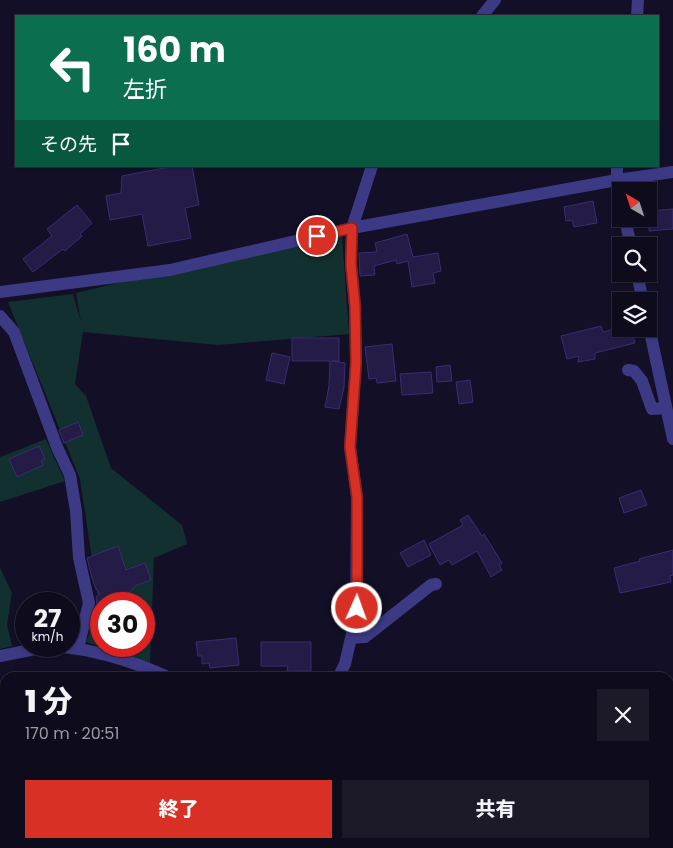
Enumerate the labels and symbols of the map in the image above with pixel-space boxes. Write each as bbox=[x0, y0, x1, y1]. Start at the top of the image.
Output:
north arrow bbox=[612, 182, 658, 228]
pin bbox=[296, 215, 338, 257]
position arrow bbox=[330, 581, 382, 633]
speed limit sign: 30 bbox=[90, 592, 155, 657]

